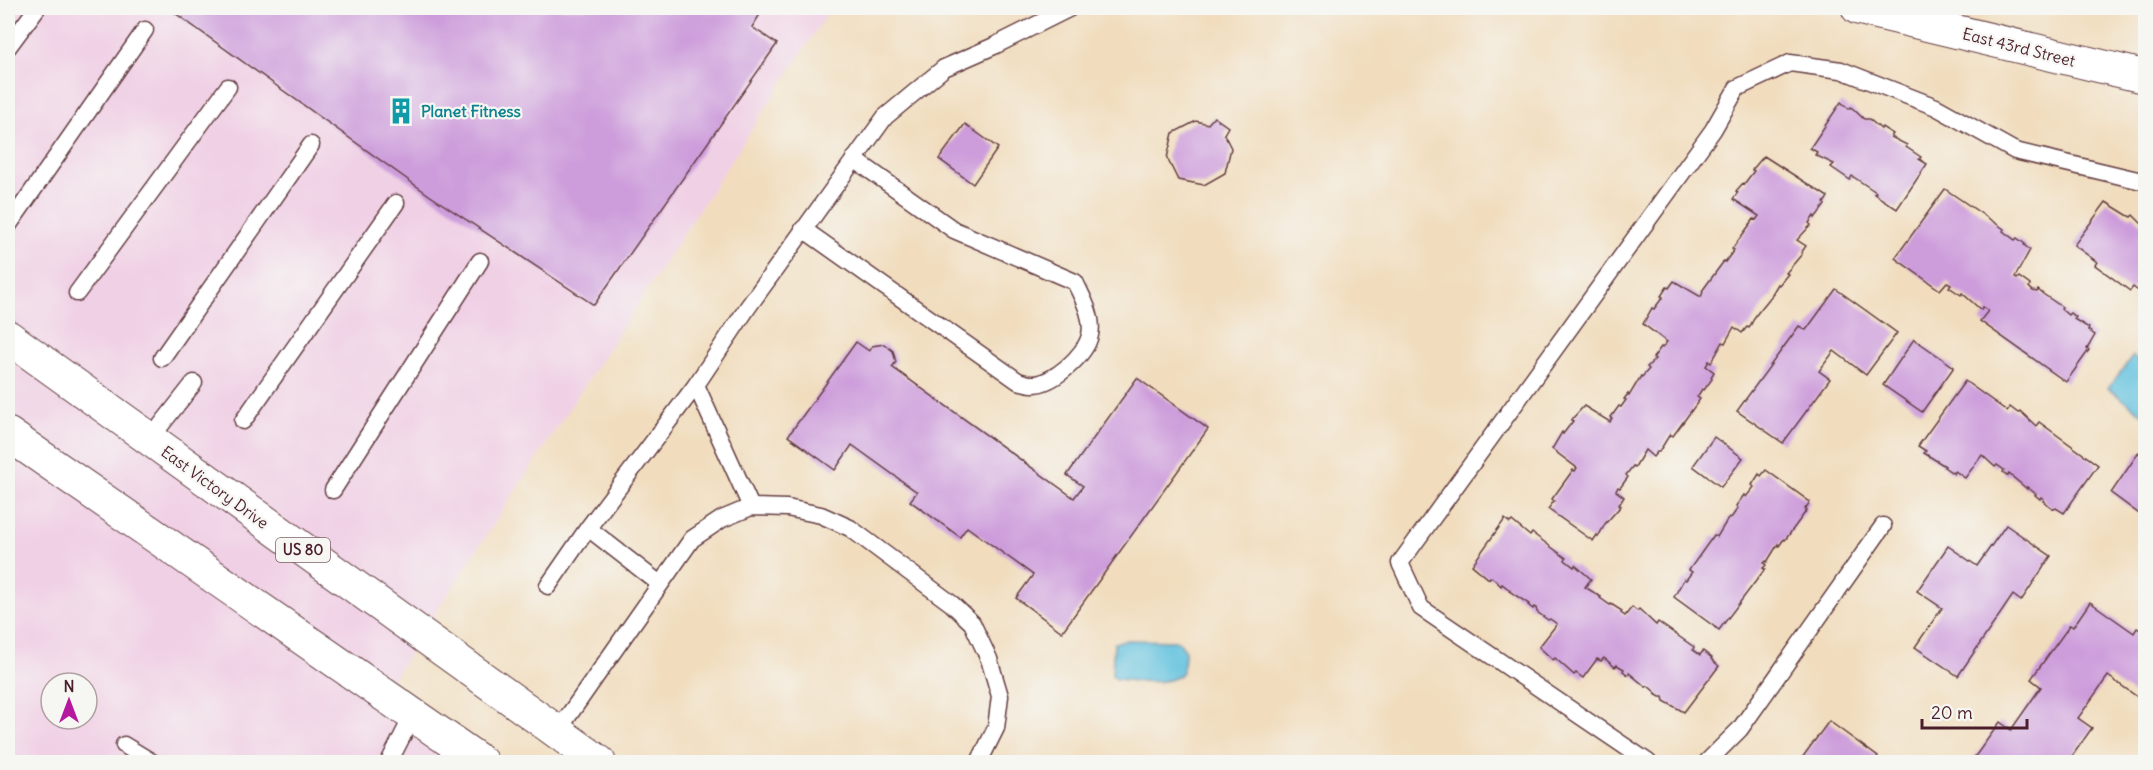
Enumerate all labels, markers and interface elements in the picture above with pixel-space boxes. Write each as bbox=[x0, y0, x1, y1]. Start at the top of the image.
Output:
street label: East 43rd Street bbox=[1961, 23, 2078, 71]
building icon: Planet Fitness bbox=[386, 96, 416, 126]
place label: Planet Fitness bbox=[421, 101, 521, 121]
street label: East Victory Drive bbox=[157, 441, 273, 533]
road number: US 80 bbox=[276, 538, 330, 562]
north arrow bbox=[39, 671, 99, 731]
text: N bbox=[63, 676, 75, 696]
scale bar bbox=[1922, 692, 2027, 730]
text: 20 m bbox=[1931, 701, 1973, 724]

